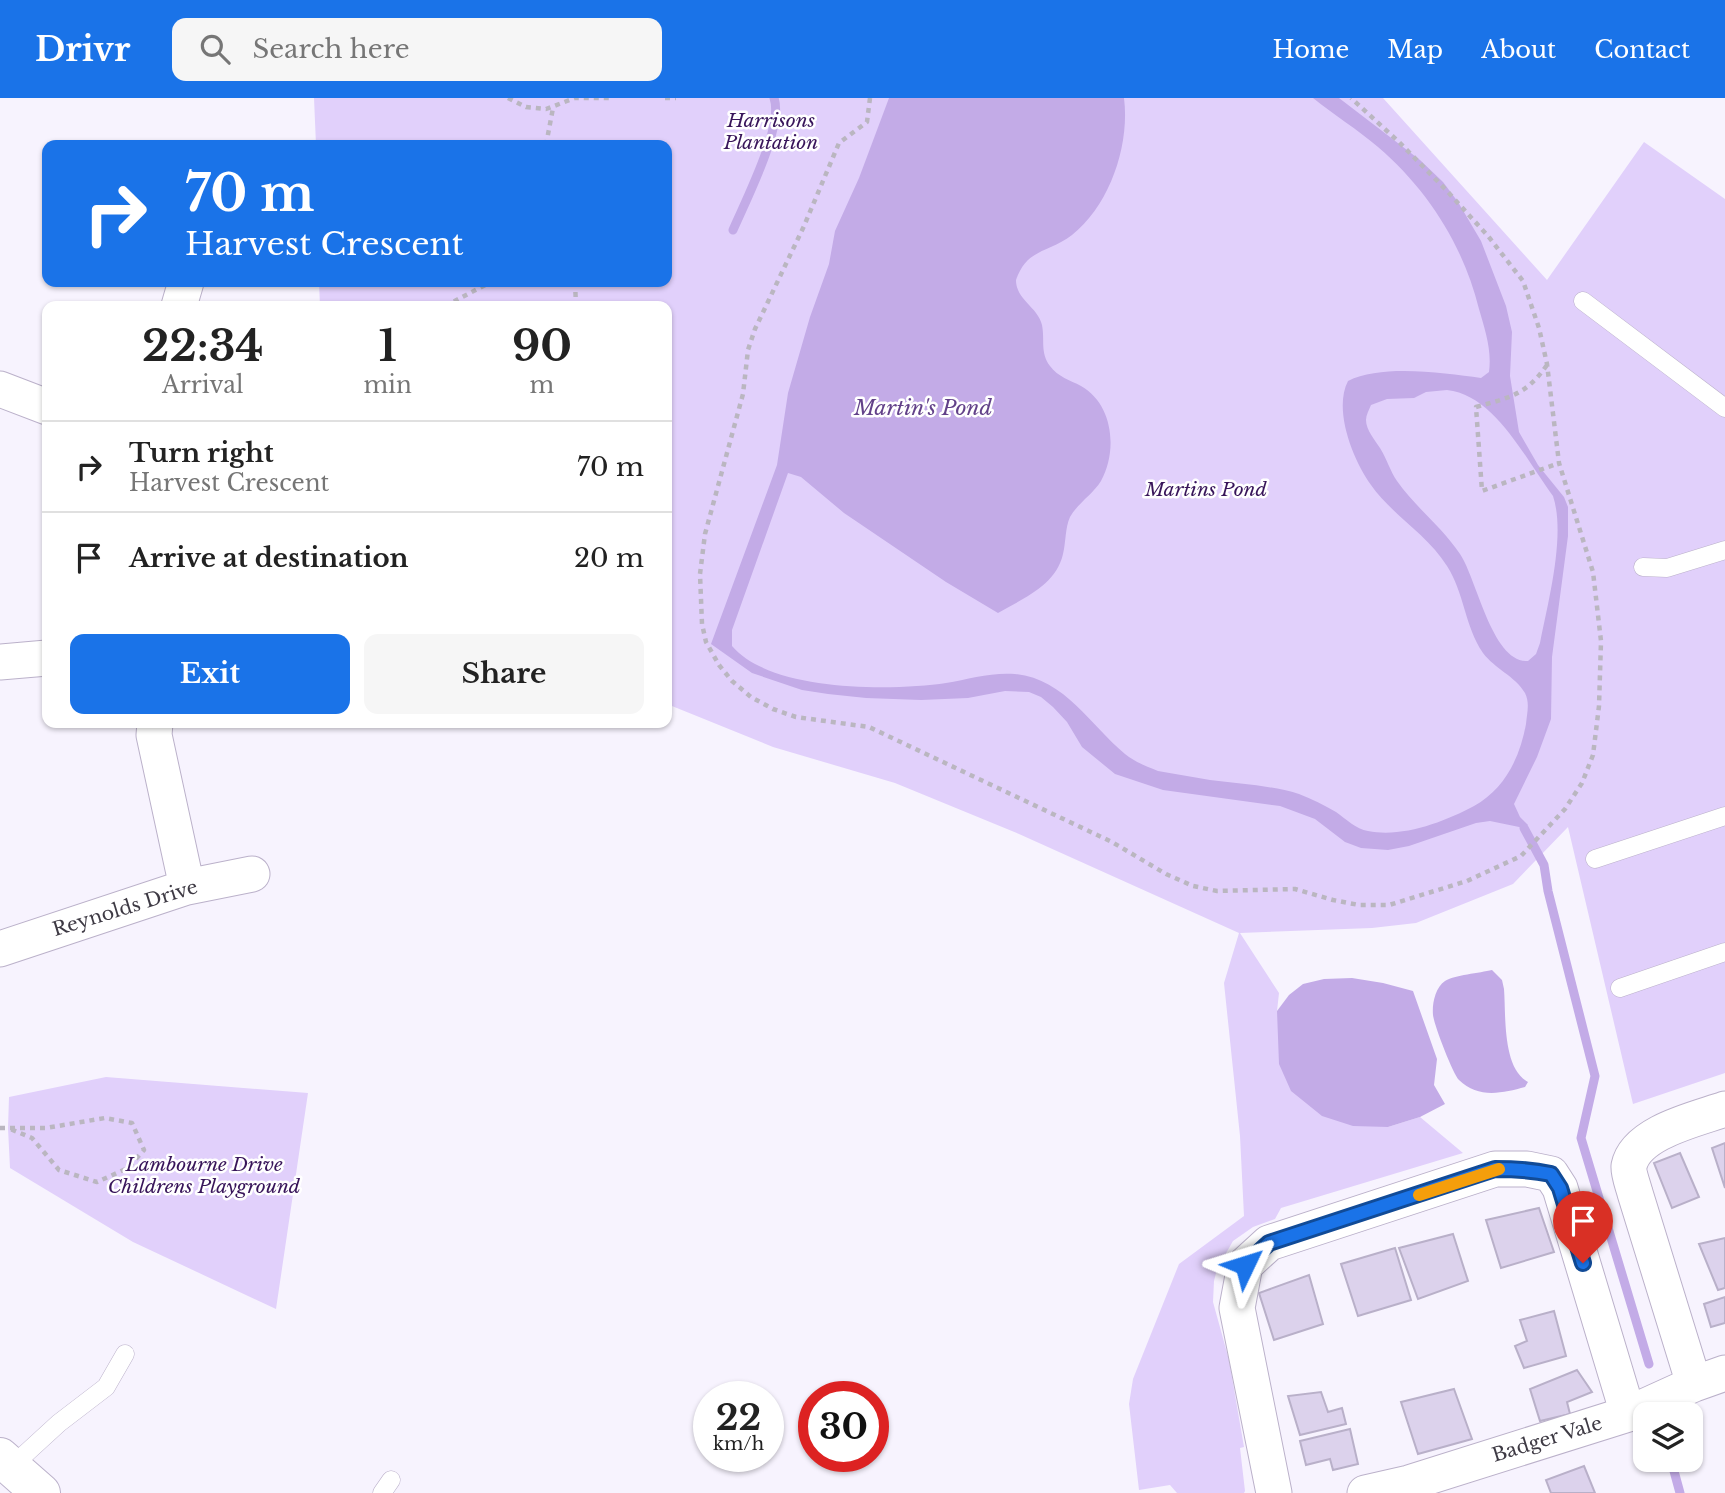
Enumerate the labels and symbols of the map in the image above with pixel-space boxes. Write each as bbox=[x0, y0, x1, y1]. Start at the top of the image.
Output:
park label: Harrisons Plantation bbox=[723, 109, 818, 154]
water label: Martin's Pond bbox=[853, 395, 993, 421]
park label: Martins Pond bbox=[1144, 478, 1268, 501]
street label: Reynolds Drive bbox=[50, 875, 200, 941]
park label: Lambourne Drive Childrens Playground bbox=[108, 1153, 301, 1198]
pin bbox=[1553, 1191, 1613, 1263]
position arrow bbox=[1208, 1228, 1282, 1302]
speed limit sign: 30 bbox=[798, 1381, 889, 1472]
street label: Badger Vale bbox=[1489, 1411, 1605, 1467]

